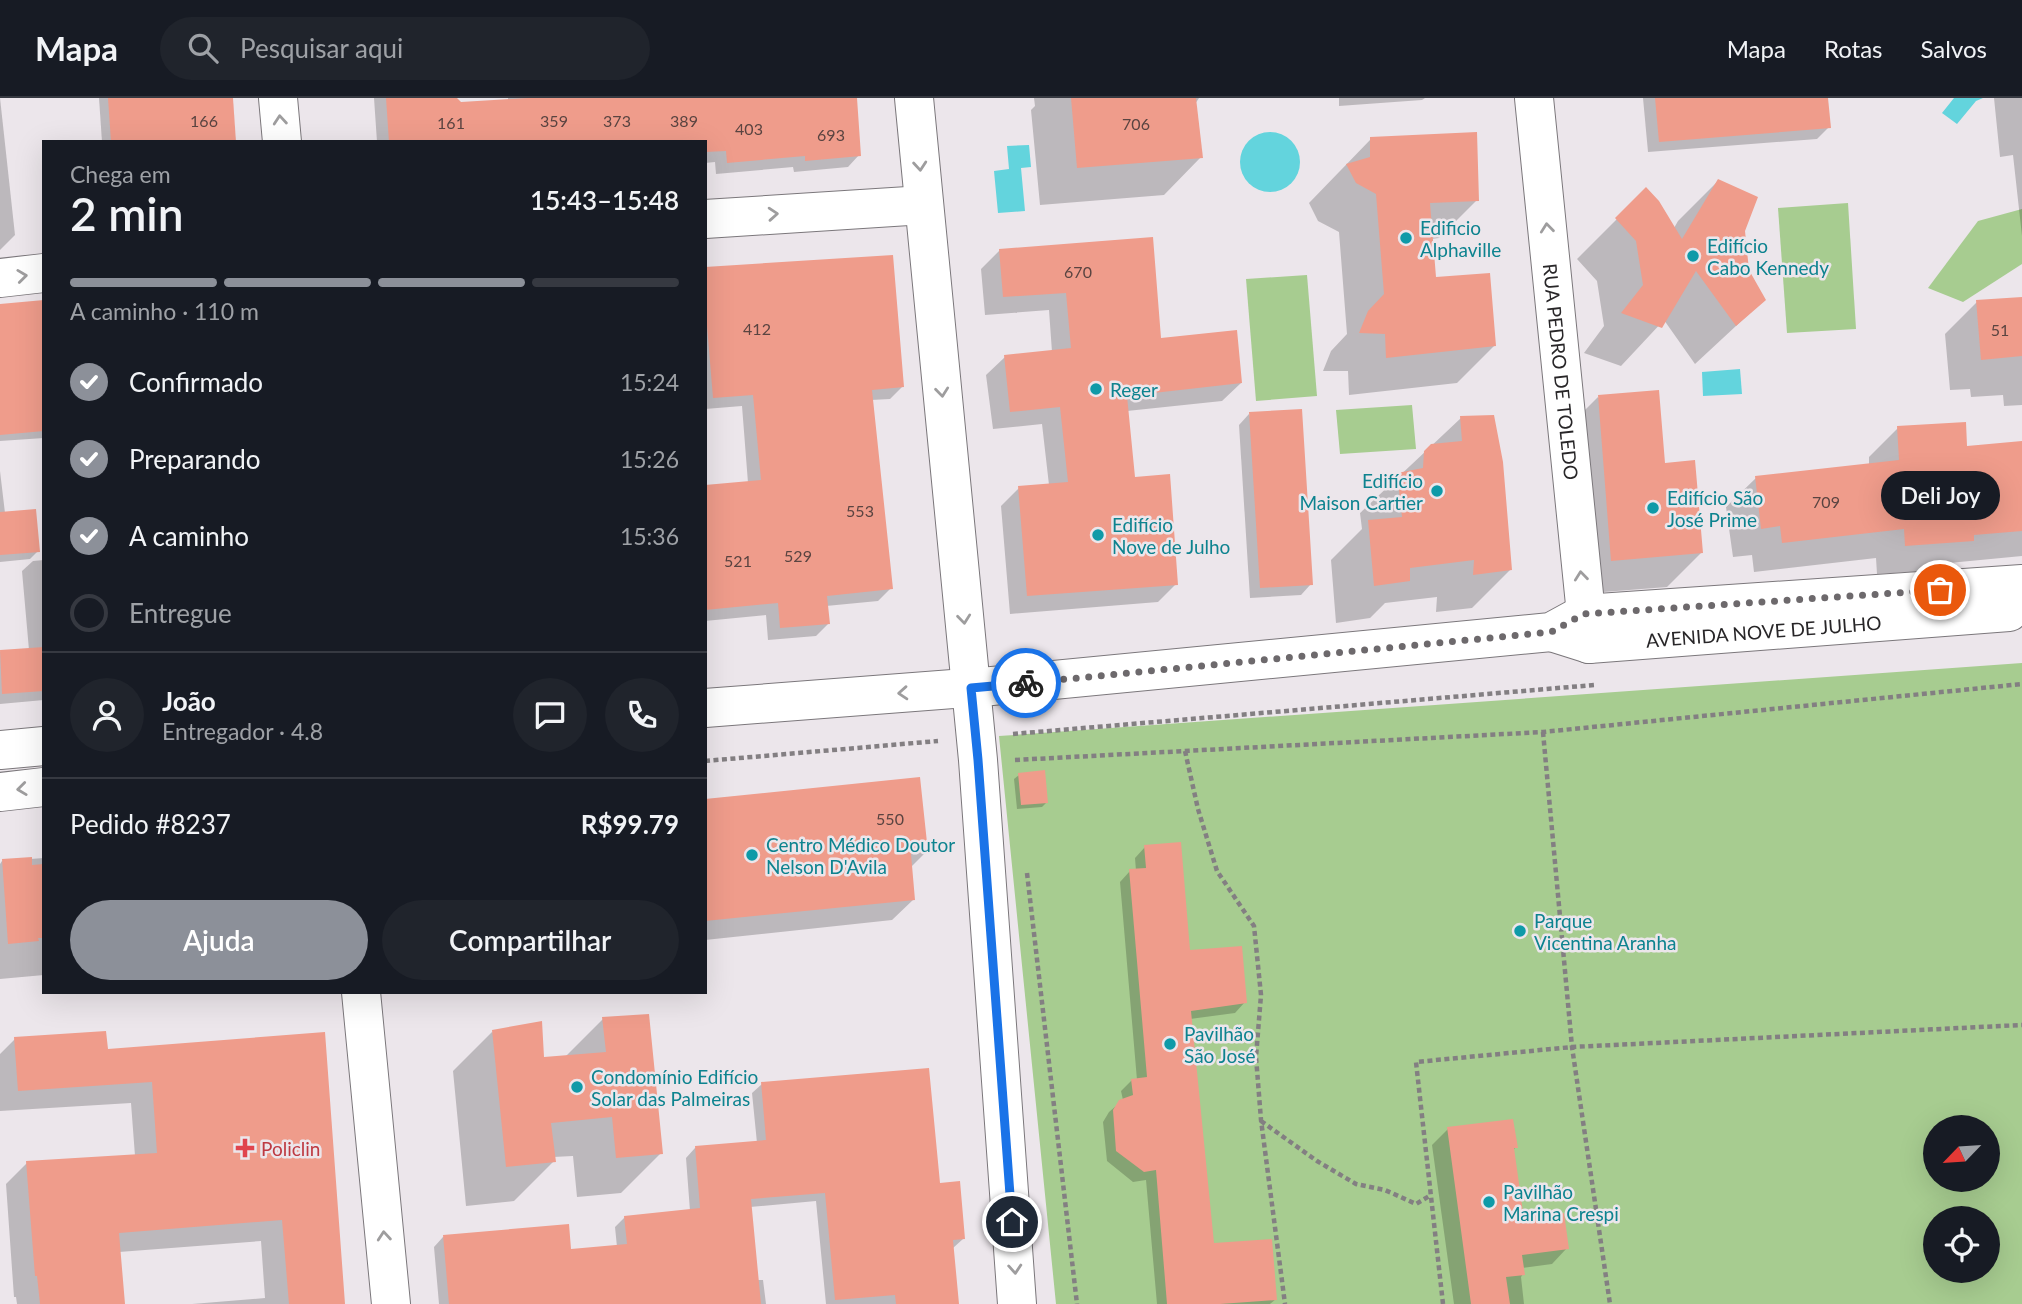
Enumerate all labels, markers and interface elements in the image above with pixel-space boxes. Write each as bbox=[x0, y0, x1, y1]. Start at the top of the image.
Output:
search box bbox=[160, 17, 650, 80]
text: Mapa bbox=[35, 28, 118, 68]
icon: search bbox=[184, 29, 222, 67]
text: Pesquisar aqui bbox=[240, 32, 403, 64]
text: Mapa bbox=[1727, 34, 1786, 63]
text: Rotas bbox=[1824, 34, 1883, 63]
text: Salvos bbox=[1921, 34, 1987, 63]
house number: 166 bbox=[190, 111, 218, 130]
house number: 359 bbox=[540, 111, 568, 130]
house number: 373 bbox=[603, 111, 631, 130]
house number: 389 bbox=[670, 111, 698, 130]
house number: 161 bbox=[437, 113, 465, 132]
one-way arrow bbox=[273, 114, 288, 126]
house number: 706 bbox=[1122, 114, 1150, 133]
house number: 403 bbox=[735, 119, 763, 138]
house number: 693 bbox=[817, 125, 845, 144]
text: Chega em bbox=[70, 160, 171, 188]
one-way arrow bbox=[912, 161, 927, 172]
text: 15:43–15:48 bbox=[530, 184, 679, 216]
text: 2 min bbox=[70, 186, 184, 241]
one-way arrow bbox=[768, 207, 779, 222]
place label: Edificio Alphaville bbox=[1420, 216, 1501, 261]
one-way arrow bbox=[1539, 222, 1554, 234]
marker: Edificio Alphaville bbox=[1398, 230, 1414, 246]
place label: Edifício Cabo Kennedy bbox=[1707, 234, 1829, 279]
marker: Edifício Cabo Kennedy bbox=[1685, 248, 1701, 264]
house number: 670 bbox=[1064, 262, 1092, 281]
street label: RUA PEDRO DE TOLEDO bbox=[1539, 262, 1584, 481]
one-way arrow bbox=[16, 268, 28, 283]
text: A caminho · 110 m bbox=[70, 297, 259, 325]
house number: 412 bbox=[743, 319, 771, 338]
house number: 51 bbox=[1991, 320, 2009, 339]
icon: check bbox=[70, 363, 108, 401]
text: Confirmado bbox=[129, 366, 263, 398]
text: 15:24 bbox=[620, 368, 679, 396]
place label: Reger bbox=[1110, 378, 1158, 401]
marker: Reger bbox=[1088, 381, 1104, 397]
one-way arrow bbox=[934, 387, 949, 398]
icon: check bbox=[70, 440, 108, 478]
text: Preparando bbox=[129, 443, 261, 475]
text: 15:26 bbox=[620, 445, 679, 473]
place label: Edifício Maison Cartier bbox=[1299, 469, 1423, 514]
callout: Deli Joy bbox=[1881, 471, 2000, 520]
text: Deli Joy bbox=[1900, 481, 1981, 509]
marker: Edifício Maison Cartier bbox=[1429, 483, 1445, 499]
place label: Edifício São José Prime bbox=[1667, 486, 1763, 531]
house number: 709 bbox=[1812, 492, 1840, 511]
marker: Edifício São José Prime bbox=[1645, 500, 1661, 516]
house number: 553 bbox=[846, 501, 874, 520]
place label: Edifício Nove de Julho bbox=[1112, 513, 1230, 558]
icon: check bbox=[70, 517, 108, 555]
text: A caminho bbox=[129, 520, 249, 552]
text: 15:36 bbox=[620, 522, 679, 550]
marker: Edifício Nove de Julho bbox=[1090, 527, 1106, 543]
house number: 529 bbox=[784, 546, 812, 565]
house number: 521 bbox=[724, 551, 752, 570]
pin bbox=[1910, 560, 1970, 620]
one-way arrow bbox=[1573, 571, 1588, 582]
icon: bag bbox=[1921, 571, 1959, 609]
text: Entregue bbox=[129, 597, 232, 629]
street label: AVENIDA NOVE DE JULHO bbox=[1645, 610, 1882, 651]
one-way arrow bbox=[956, 614, 971, 625]
courier bbox=[991, 648, 1061, 718]
icon: bike bbox=[1007, 664, 1045, 702]
button: person bbox=[70, 678, 144, 752]
button: chat bbox=[513, 678, 587, 752]
button: phone bbox=[605, 678, 679, 752]
text: João bbox=[162, 685, 216, 717]
one-way arrow bbox=[897, 685, 908, 700]
text: Entregador · 4.8 bbox=[162, 717, 323, 745]
one-way arrow bbox=[16, 782, 28, 797]
text: Pedido #8237 bbox=[70, 808, 231, 840]
text: R$99.79 bbox=[581, 808, 679, 840]
house number: 550 bbox=[876, 809, 904, 828]
place label: Centro Médico Doutor Nelson D'Avila bbox=[766, 833, 955, 878]
marker: Centro Médico Doutor Nelson D'Avila bbox=[744, 847, 760, 863]
button: Ajuda bbox=[70, 900, 368, 980]
button: Compartilhar bbox=[382, 900, 679, 980]
place label: Parque Vicentina Aranha bbox=[1534, 909, 1676, 954]
marker: Parque Vicentina Aranha bbox=[1512, 923, 1528, 939]
place label: Pavilhão São José bbox=[1184, 1022, 1255, 1067]
marker: Pavilhão São José bbox=[1162, 1036, 1178, 1052]
place label: Condomínio Edifício Solar das Palmeiras bbox=[591, 1065, 758, 1110]
marker: Condomínio Edifício Solar das Palmeiras bbox=[569, 1079, 585, 1095]
north arrow bbox=[1923, 1115, 2000, 1192]
map controls bbox=[1923, 1115, 2000, 1283]
place label: Policlin bbox=[261, 1137, 320, 1160]
marker: Policlin bbox=[235, 1138, 255, 1158]
place label: Pavilhão Marina Crespi bbox=[1503, 1180, 1619, 1225]
pin bbox=[982, 1192, 1042, 1252]
marker: Pavilhão Marina Crespi bbox=[1481, 1194, 1497, 1210]
icon: home bbox=[993, 1203, 1031, 1241]
button: locate bbox=[1923, 1206, 2000, 1283]
one-way arrow bbox=[377, 1230, 392, 1241]
one-way arrow bbox=[1007, 1264, 1022, 1275]

